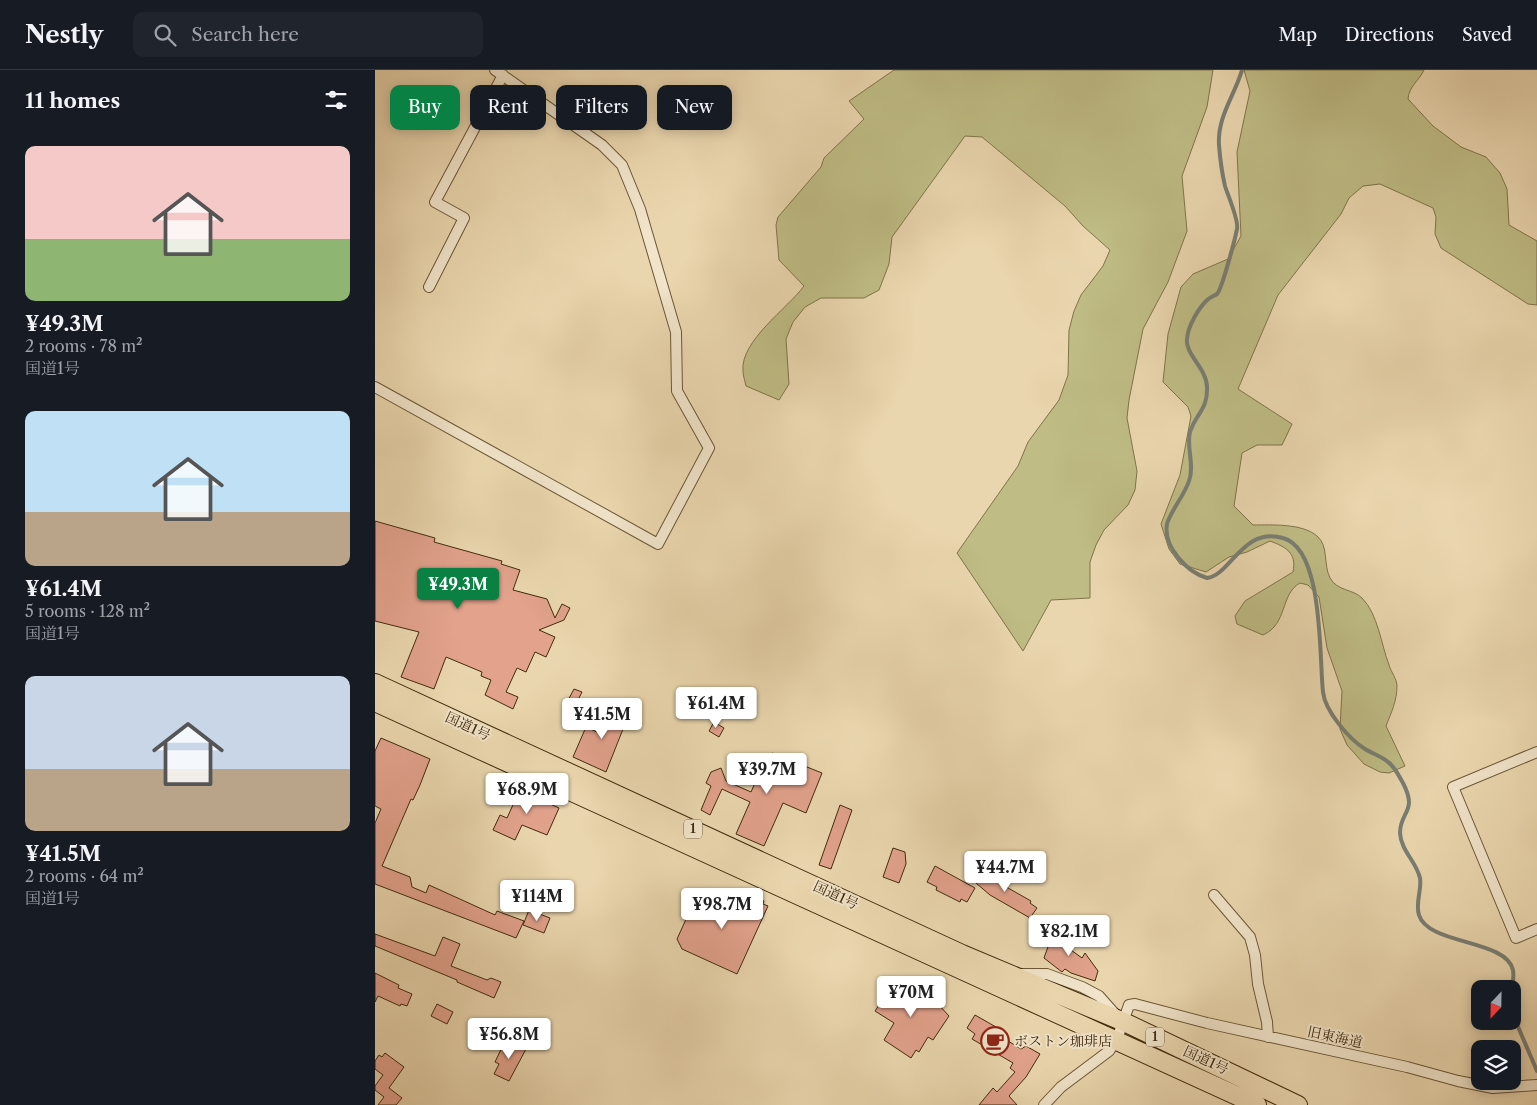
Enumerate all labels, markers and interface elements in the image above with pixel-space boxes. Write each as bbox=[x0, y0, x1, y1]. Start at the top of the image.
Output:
search box bbox=[133, 12, 483, 57]
text: Nestly bbox=[25, 20, 103, 49]
icon: search bbox=[151, 21, 179, 49]
text: Search here bbox=[191, 23, 299, 46]
text: Map bbox=[1278, 24, 1317, 46]
text: Directions bbox=[1345, 24, 1434, 46]
text: Saved bbox=[1462, 24, 1512, 46]
chip: Buy bbox=[390, 85, 460, 130]
chip: Rent bbox=[470, 85, 546, 130]
chip: Filters bbox=[556, 85, 647, 130]
chip: New bbox=[657, 85, 732, 130]
icon: filters bbox=[322, 86, 350, 114]
text: 11 homes bbox=[25, 88, 120, 113]
icon: home bbox=[143, 179, 233, 269]
text: ¥49.3M bbox=[25, 311, 104, 336]
text: 2 rooms · 78 m² bbox=[25, 336, 143, 356]
text: 国道1号 bbox=[25, 358, 80, 378]
icon: home bbox=[143, 444, 233, 534]
pin: ¥49.3M bbox=[417, 568, 499, 610]
text: ¥49.3M bbox=[428, 574, 488, 594]
text: ¥61.4M bbox=[25, 576, 102, 601]
text: 5 rooms · 128 m² bbox=[25, 601, 150, 621]
text: 国道1号 bbox=[25, 623, 80, 643]
pin: ¥61.4M bbox=[675, 686, 757, 729]
text: ¥61.4M bbox=[687, 693, 745, 713]
pin: ¥41.5M bbox=[561, 698, 643, 740]
text: ¥41.5M bbox=[573, 704, 631, 724]
street label: 国道1号 bbox=[442, 708, 494, 744]
icon: home bbox=[143, 709, 233, 799]
pin: ¥39.7M bbox=[726, 752, 808, 795]
text: ¥39.7M bbox=[738, 759, 796, 779]
pin: ¥68.9M bbox=[486, 772, 568, 815]
text: ¥68.9M bbox=[497, 779, 557, 799]
road number: 1 bbox=[684, 820, 702, 839]
text: ¥41.5M bbox=[25, 841, 101, 866]
pin: ¥44.7M bbox=[964, 850, 1046, 893]
text: ¥44.7M bbox=[975, 857, 1035, 877]
text: 2 rooms · 64 m² bbox=[25, 866, 144, 886]
street label: 国道1号 bbox=[810, 877, 862, 913]
pin: ¥114M bbox=[502, 880, 572, 922]
text: ¥114M bbox=[511, 886, 563, 906]
text: 国道1号 bbox=[25, 888, 80, 908]
pin: ¥98.7M bbox=[681, 888, 763, 930]
text: ¥98.7M bbox=[692, 894, 752, 914]
pin: ¥82.1M bbox=[1028, 914, 1110, 957]
text: ¥82.1M bbox=[1040, 921, 1098, 941]
pin: ¥70M bbox=[881, 976, 941, 1018]
north arrow bbox=[1471, 980, 1521, 1030]
map controls bbox=[1471, 980, 1521, 1090]
text: ¥70M bbox=[888, 982, 934, 1002]
pin: ¥56.8M bbox=[468, 1018, 550, 1060]
street label: 旧東海道 bbox=[1306, 1022, 1364, 1052]
text: ¥56.8M bbox=[479, 1024, 539, 1044]
cafe icon: ボストン珈琲店 bbox=[980, 1026, 1010, 1056]
road number: 1 bbox=[1146, 1028, 1164, 1046]
place label: ボストン珈琲店 bbox=[1014, 1032, 1112, 1050]
button: layers bbox=[1471, 1040, 1521, 1090]
street label: 国道1号 bbox=[1180, 1042, 1232, 1078]

